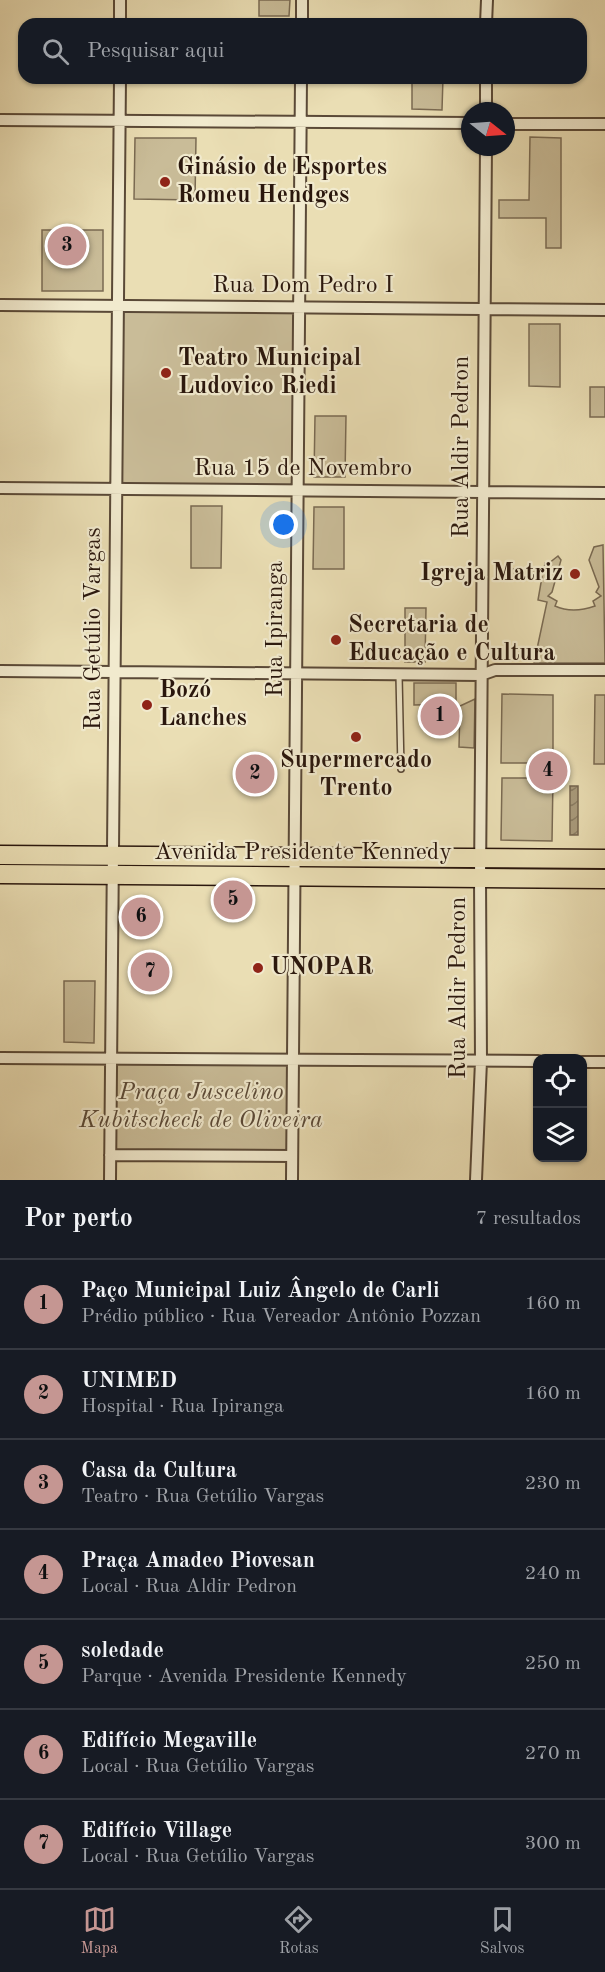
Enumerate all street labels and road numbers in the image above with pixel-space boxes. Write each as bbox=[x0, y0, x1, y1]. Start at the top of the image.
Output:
street label: Rua Dom Pedro I bbox=[212, 274, 394, 298]
street label: Rua Aldir Pedron bbox=[450, 356, 474, 538]
street label: Rua 15 de Novembro bbox=[194, 457, 412, 481]
street label: Rua Getúlio Vargas bbox=[82, 527, 106, 731]
street label: Rua Ipiranga bbox=[264, 561, 288, 697]
street label: Avenida Presidente Kennedy bbox=[154, 841, 452, 865]
street label: Rua Aldir Pedron bbox=[447, 897, 471, 1079]

